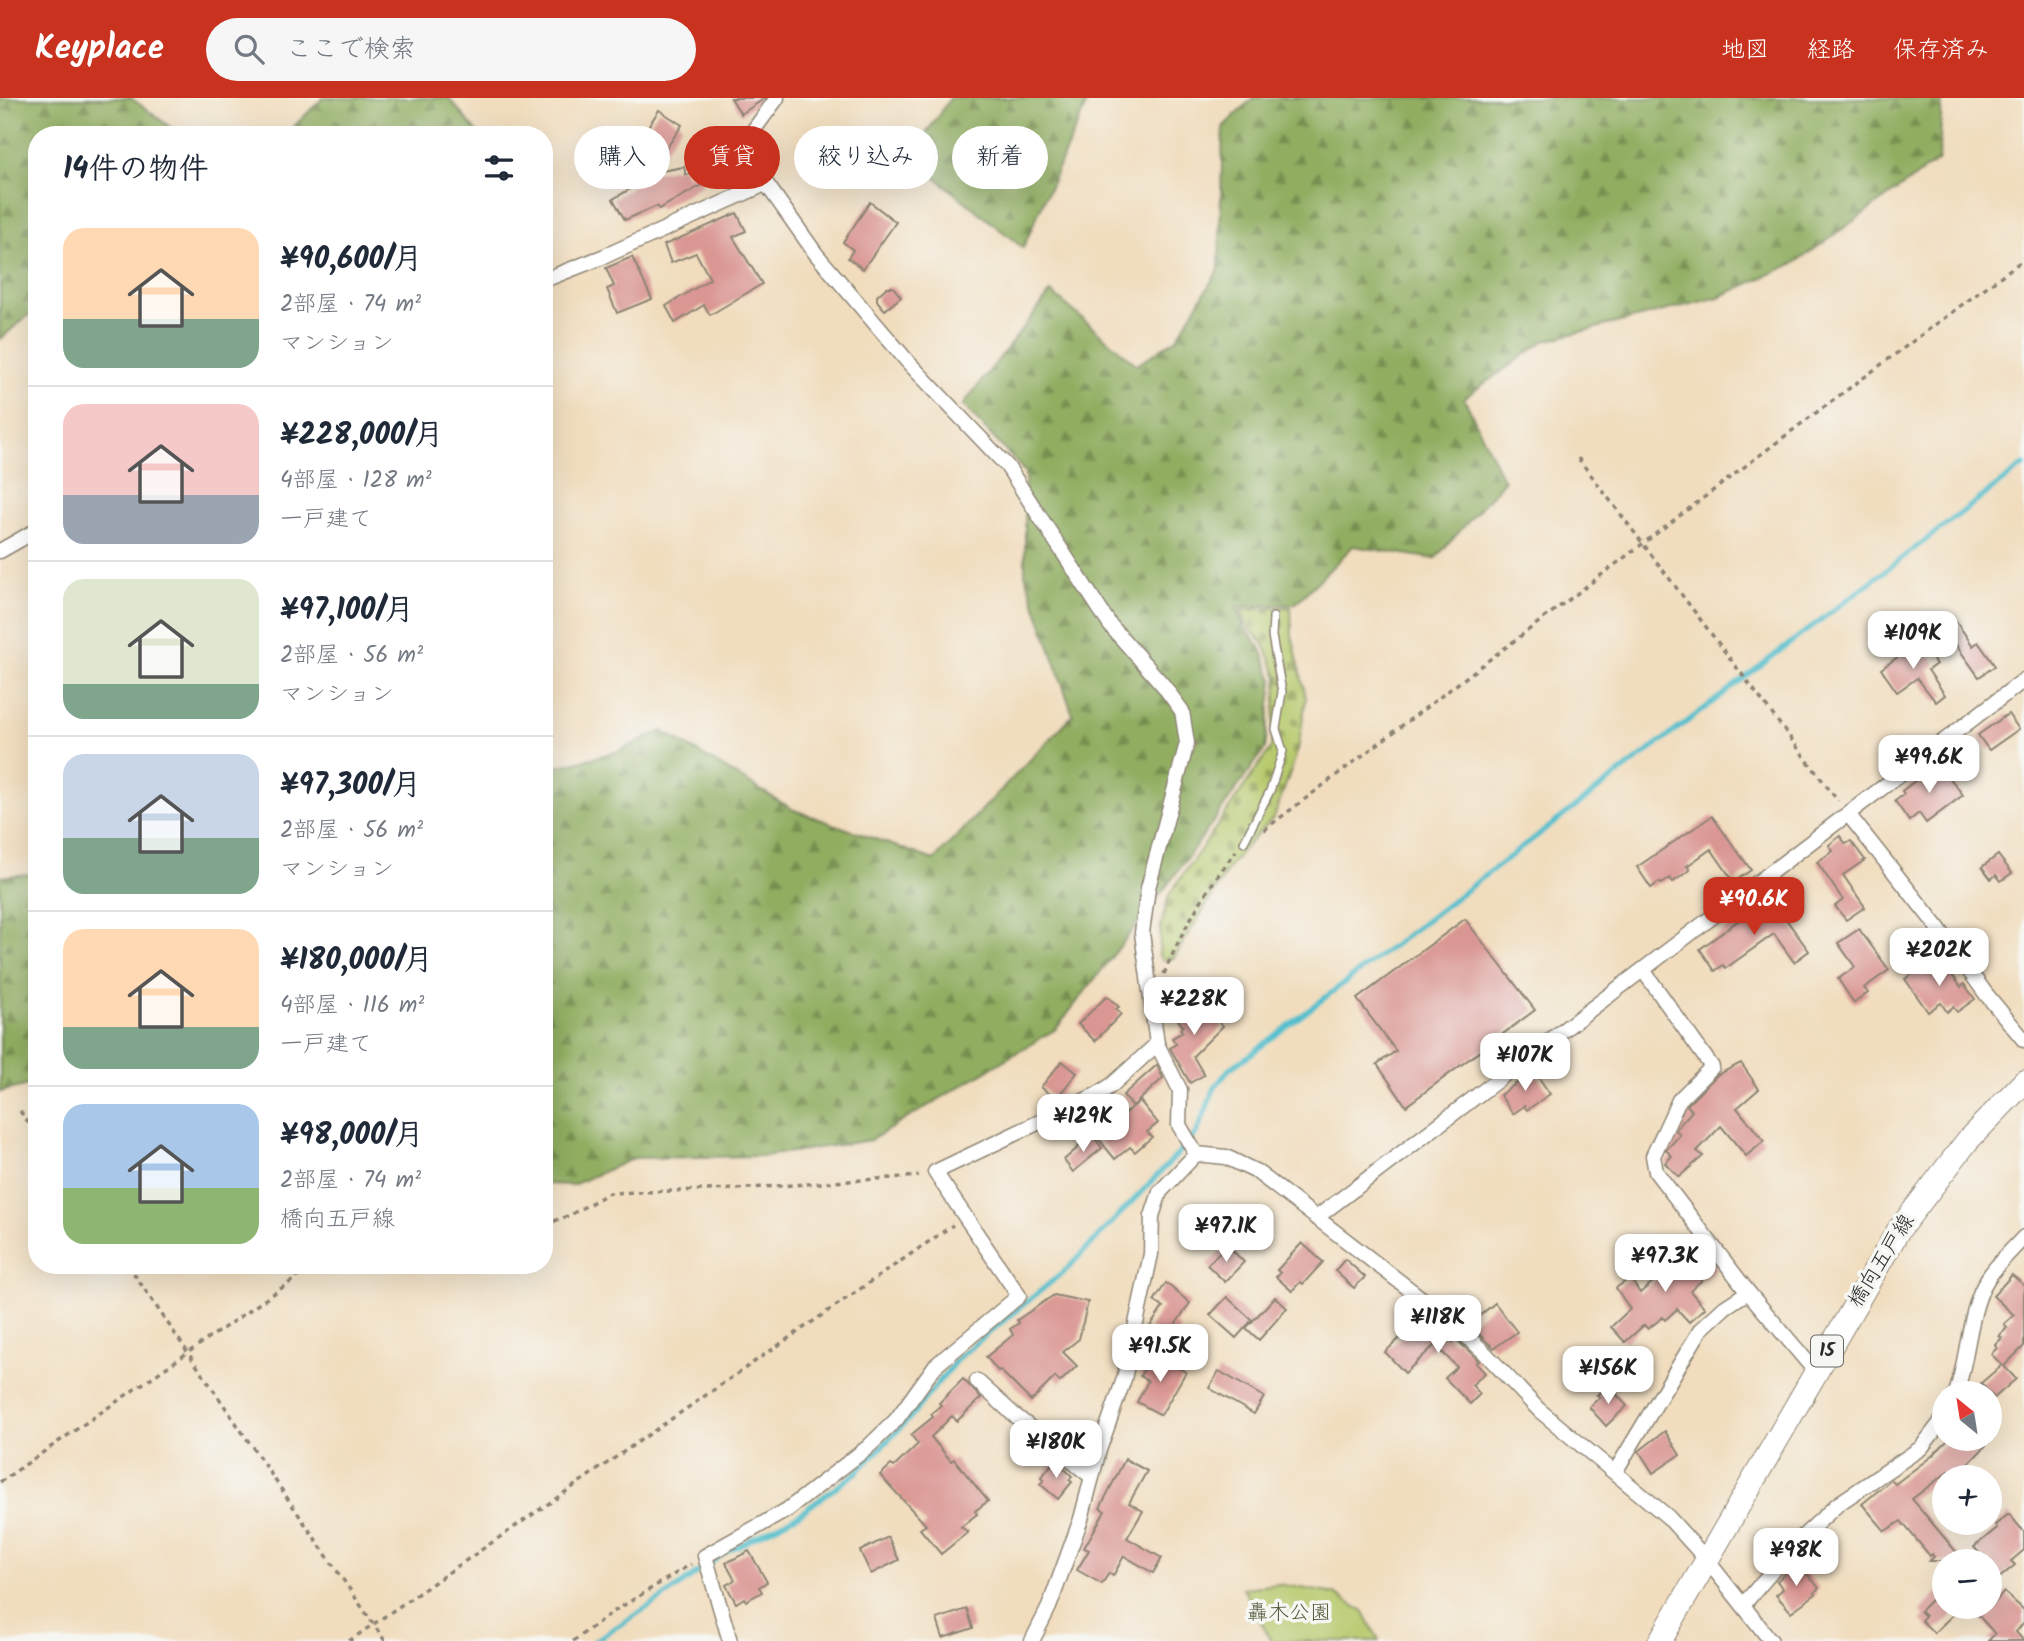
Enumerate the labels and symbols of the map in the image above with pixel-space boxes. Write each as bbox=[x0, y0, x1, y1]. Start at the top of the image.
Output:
pin: ¥109K bbox=[1864, 612, 1962, 671]
pin: ¥99.6K bbox=[1872, 736, 1986, 795]
pin: ¥90.6K bbox=[1697, 878, 1811, 937]
pin: ¥202K bbox=[1890, 928, 1988, 988]
pin: ¥228K bbox=[1145, 978, 1243, 1037]
pin: ¥107K bbox=[1476, 1034, 1574, 1093]
pin: ¥129K bbox=[1034, 1094, 1132, 1154]
pin: ¥97.1K bbox=[1169, 1204, 1283, 1264]
street label: 橋向五戸線 bbox=[1840, 1208, 1924, 1314]
pin: ¥97.3K bbox=[1608, 1234, 1722, 1294]
pin: ¥118K bbox=[1389, 1296, 1487, 1355]
pin: ¥91.5K bbox=[1103, 1324, 1217, 1384]
road number: 15 bbox=[1811, 1336, 1843, 1366]
pin: ¥156K bbox=[1559, 1346, 1657, 1406]
north arrow bbox=[1932, 1381, 2002, 1451]
pin: ¥180K bbox=[1007, 1420, 1105, 1480]
pin: ¥98K bbox=[1755, 1528, 1837, 1588]
park label: 轟木公園 bbox=[1247, 1597, 1331, 1630]

